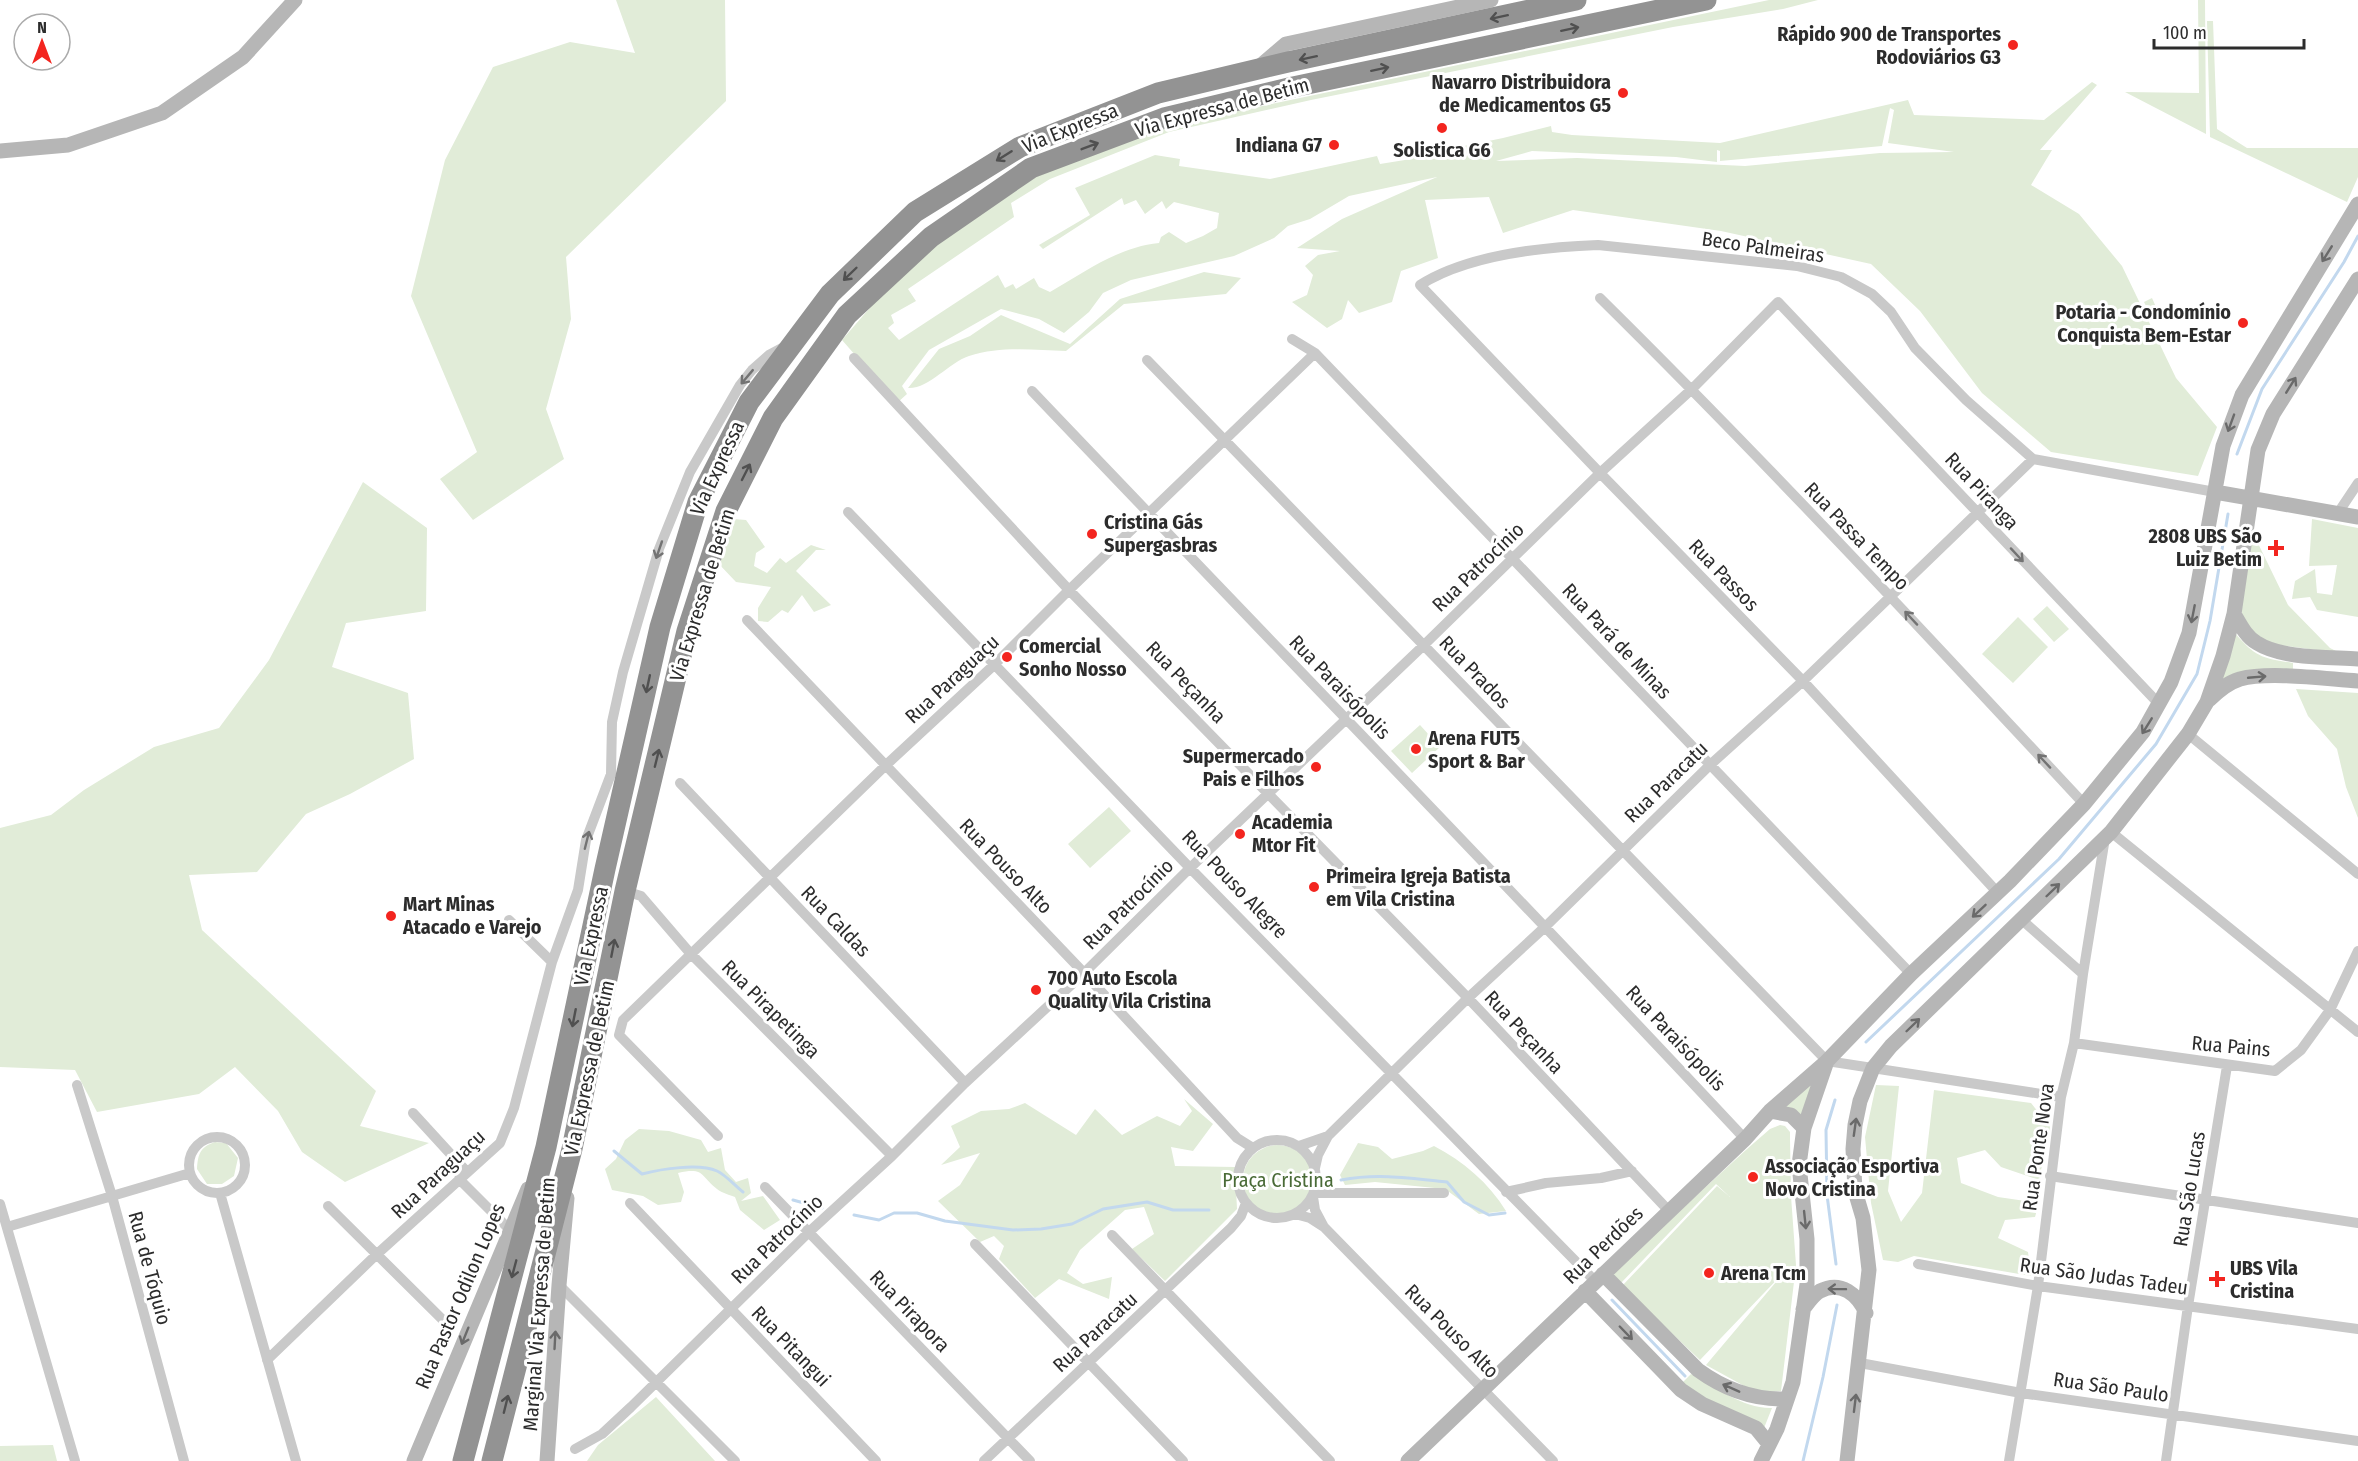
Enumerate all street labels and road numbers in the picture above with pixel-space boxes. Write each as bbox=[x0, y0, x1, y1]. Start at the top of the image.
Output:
street label: Via Expressa de Betim bbox=[1132, 72, 1312, 142]
street label: Via Expressa bbox=[1019, 98, 1121, 158]
street label: Beco Palmeiras bbox=[1700, 227, 1826, 267]
street label: Via Expressa bbox=[685, 417, 749, 519]
street label: Rua Piranga bbox=[1940, 447, 2024, 535]
street label: Rua Passa Tempo bbox=[1799, 477, 1915, 595]
street label: Via Expressa de Betim bbox=[664, 506, 740, 684]
street label: Rua Patrocínio bbox=[1427, 517, 1529, 617]
street label: Rua Passos bbox=[1684, 534, 1764, 616]
street label: Rua Pará de Minas bbox=[1557, 578, 1677, 704]
street label: Rua Paraguaçu bbox=[900, 630, 1004, 728]
street label: Rua Paraisópolis bbox=[1284, 630, 1396, 744]
street label: Rua Prados bbox=[1434, 631, 1516, 713]
street label: Rua Peçanha bbox=[1141, 636, 1231, 728]
street label: Rua Paracatu bbox=[1619, 736, 1713, 828]
street label: Rua Pouso Alto bbox=[955, 813, 1057, 919]
street label: Rua Pouso Alegre bbox=[1177, 825, 1293, 943]
street label: Rua Patrocínio bbox=[1078, 854, 1178, 954]
street label: Rua Caldas bbox=[796, 880, 876, 962]
street label: Via Expressa bbox=[569, 884, 613, 988]
street label: Rua Pirapetinga bbox=[717, 955, 825, 1063]
street label: Via Expressa de Betim bbox=[559, 978, 619, 1158]
street label: Rua Paraisópolis bbox=[1621, 980, 1731, 1096]
street label: Rua Peçanha bbox=[1480, 986, 1568, 1078]
street label: Rua Pains bbox=[2191, 1031, 2271, 1061]
street label: Rua Ponte Nova bbox=[2017, 1082, 2059, 1212]
street label: Rua Paraguaçu bbox=[386, 1125, 490, 1223]
street label: Rua São Lucas bbox=[2168, 1130, 2210, 1248]
street label: Marginal Via Expressa de Betim bbox=[518, 1176, 560, 1432]
street label: Rua Patrocínio bbox=[726, 1189, 828, 1289]
street label: Rua Pastor Odilon Lopes bbox=[410, 1200, 510, 1392]
street label: Rua Perdões bbox=[1558, 1201, 1648, 1289]
street label: Rua de Tóquio bbox=[123, 1209, 177, 1327]
street label: Rua São Judas Tadeu bbox=[2018, 1252, 2190, 1300]
street label: Rua Pirapora bbox=[865, 1265, 955, 1357]
street label: Rua Pouso Alto bbox=[1400, 1279, 1504, 1383]
street label: Rua Paracatu bbox=[1048, 1287, 1142, 1377]
street label: Rua Pitangui bbox=[747, 1301, 835, 1391]
street label: Rua São Paulo bbox=[2052, 1367, 2170, 1407]

